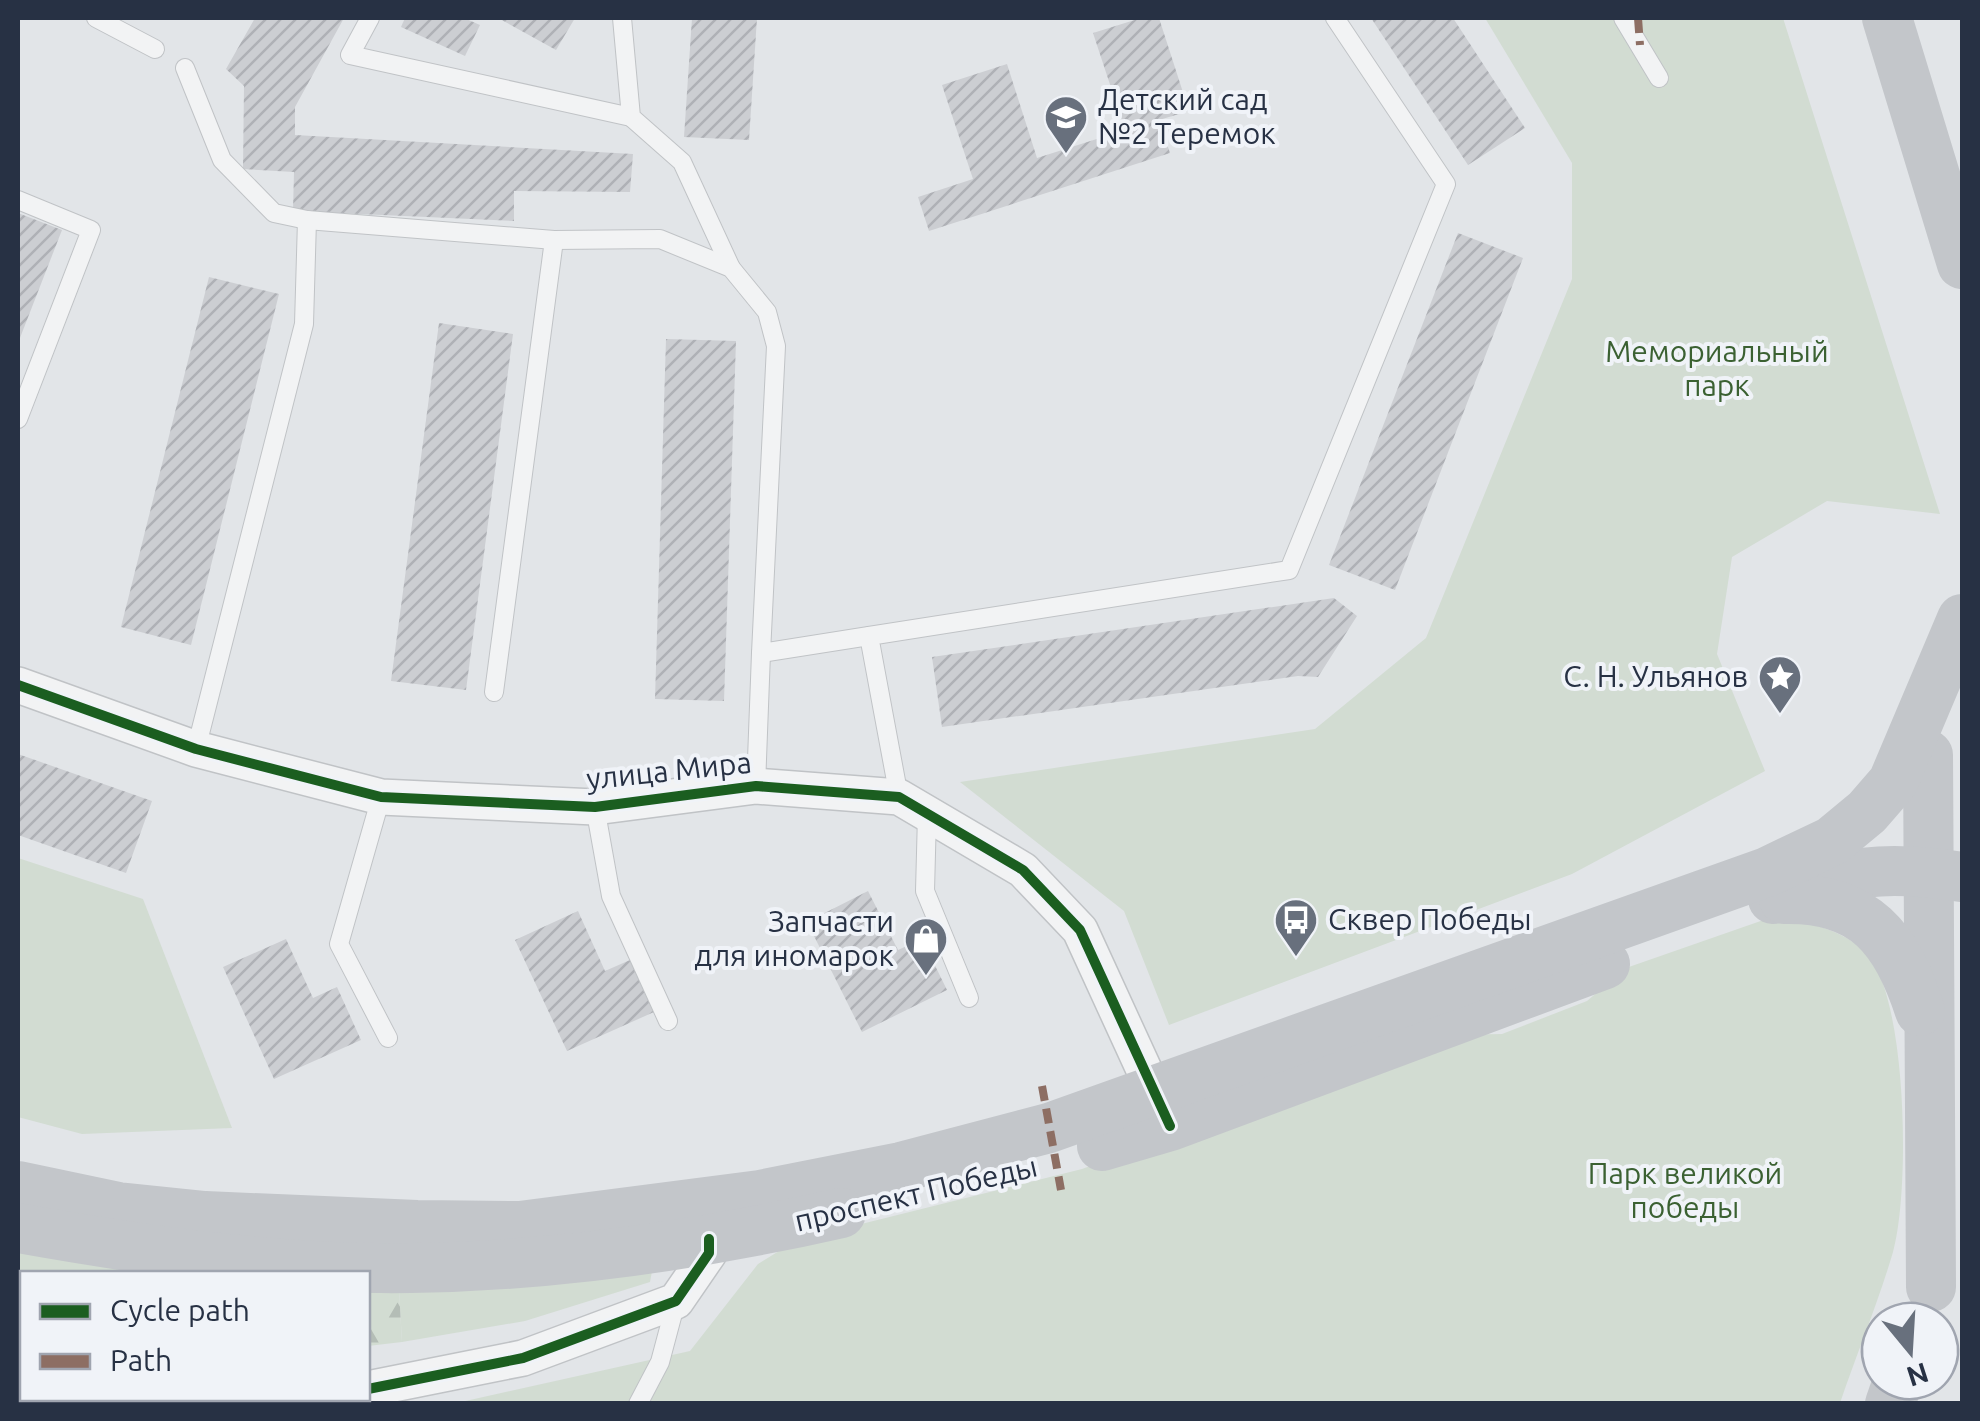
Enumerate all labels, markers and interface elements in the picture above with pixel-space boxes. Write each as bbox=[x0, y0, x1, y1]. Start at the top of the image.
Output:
place label: Детский сад №2 Теремок bbox=[1098, 82, 1276, 150]
school or university icon: Детский сад №2 Теремок bbox=[1043, 94, 1089, 155]
park label: Мемориальный парк bbox=[1605, 334, 1829, 402]
place icon: С. Н. Ульянов bbox=[1757, 654, 1803, 715]
place label: С. Н. Ульянов bbox=[1563, 659, 1748, 693]
street label: улица Мира bbox=[585, 744, 753, 796]
bus stop icon: Сквер Победы bbox=[1273, 897, 1319, 958]
place label: Сквер Победы bbox=[1328, 902, 1532, 936]
place label: Запчасти для иномарок bbox=[695, 904, 894, 972]
shop icon: Запчасти для иномарок bbox=[903, 916, 949, 977]
street label: проспект Победы bbox=[791, 1149, 1040, 1237]
park label: Парк великой победы bbox=[1588, 1156, 1782, 1224]
legend bbox=[20, 1271, 370, 1401]
text: Cycle path bbox=[110, 1293, 250, 1327]
north arrow bbox=[1860, 1301, 1960, 1401]
text: Path bbox=[110, 1343, 172, 1377]
text: N bbox=[1903, 1357, 1933, 1393]

